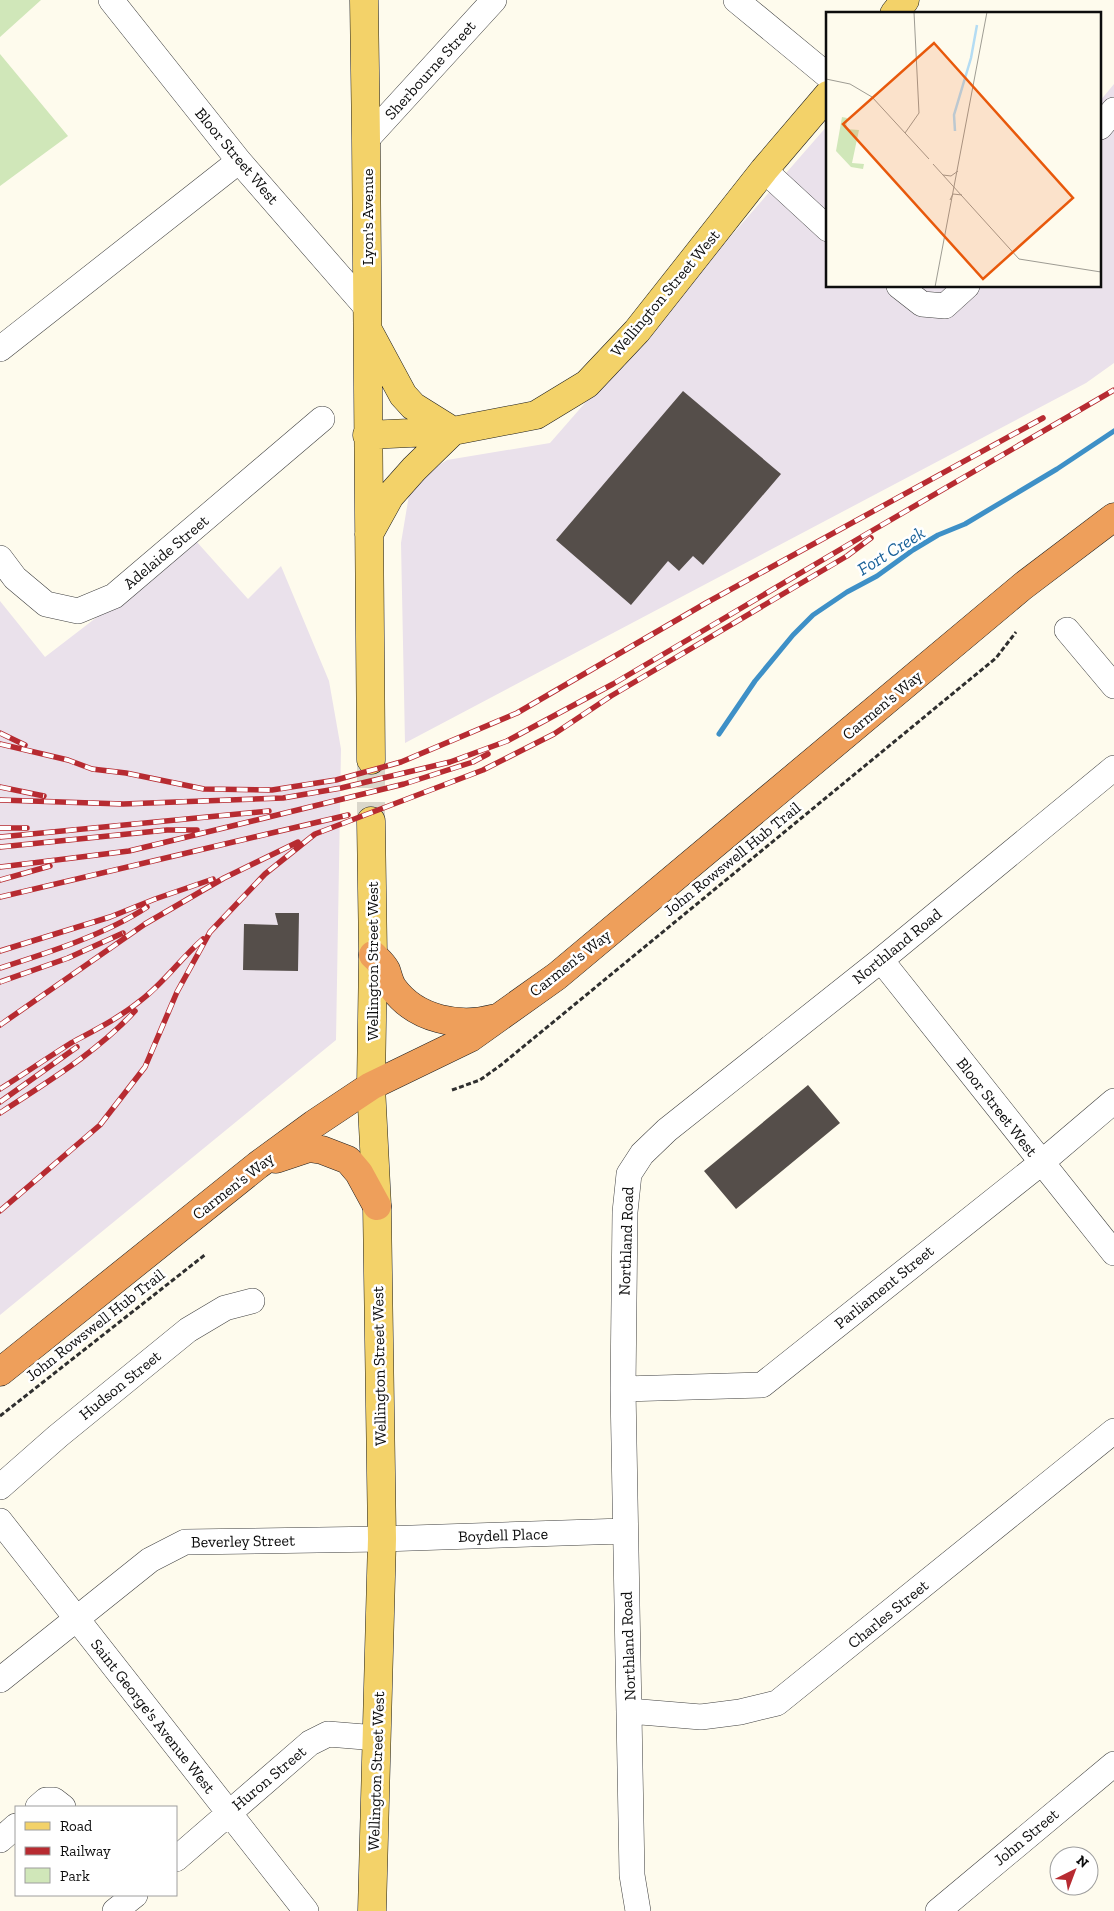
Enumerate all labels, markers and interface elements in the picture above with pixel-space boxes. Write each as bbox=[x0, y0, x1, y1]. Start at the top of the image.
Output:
inset map bbox=[826, 12, 1102, 288]
street label: Sherbourne Street bbox=[381, 17, 479, 123]
street label: Bloor Street West bbox=[191, 104, 283, 208]
street label: Lyon's Avenue bbox=[358, 168, 377, 266]
street label: Wellington Street West bbox=[606, 226, 724, 360]
street label: Adelaide Street bbox=[120, 511, 212, 593]
water label: Fort Creek bbox=[853, 522, 929, 580]
street label: Carmen's Way bbox=[838, 666, 926, 744]
street label: John Rowswell Hub Trail bbox=[660, 798, 804, 920]
street label: Wellington Street West bbox=[363, 881, 382, 1041]
street label: Northland Road bbox=[849, 904, 946, 988]
street label: Carmen's Way bbox=[526, 925, 615, 1001]
street label: Bloor Street West bbox=[952, 1054, 1042, 1160]
street label: Carmen's Way bbox=[189, 1148, 278, 1224]
street label: Northland Road bbox=[615, 1186, 637, 1296]
street label: Parliament Street bbox=[831, 1241, 937, 1333]
street label: John Rowswell Hub Trail bbox=[22, 1265, 168, 1385]
street label: Wellington Street West bbox=[368, 1286, 390, 1446]
street label: Hudson Street bbox=[75, 1346, 165, 1424]
street label: Boydell Place bbox=[458, 1524, 548, 1546]
street label: Beverley Street bbox=[191, 1531, 295, 1551]
street label: Charles Street bbox=[844, 1576, 932, 1652]
street label: Northland Road bbox=[617, 1591, 639, 1701]
street label: Saint George's Avenue West bbox=[87, 1635, 219, 1797]
street label: Wellington Street West bbox=[364, 1691, 388, 1851]
street label: Huron Street bbox=[228, 1742, 310, 1814]
street label: John Street bbox=[990, 1804, 1062, 1870]
legend bbox=[15, 1806, 178, 1896]
text: Road bbox=[60, 1817, 93, 1835]
text: Railway bbox=[60, 1842, 111, 1860]
north arrow bbox=[1049, 1846, 1099, 1896]
text: N bbox=[1073, 1852, 1092, 1872]
text: Park bbox=[60, 1867, 90, 1885]

